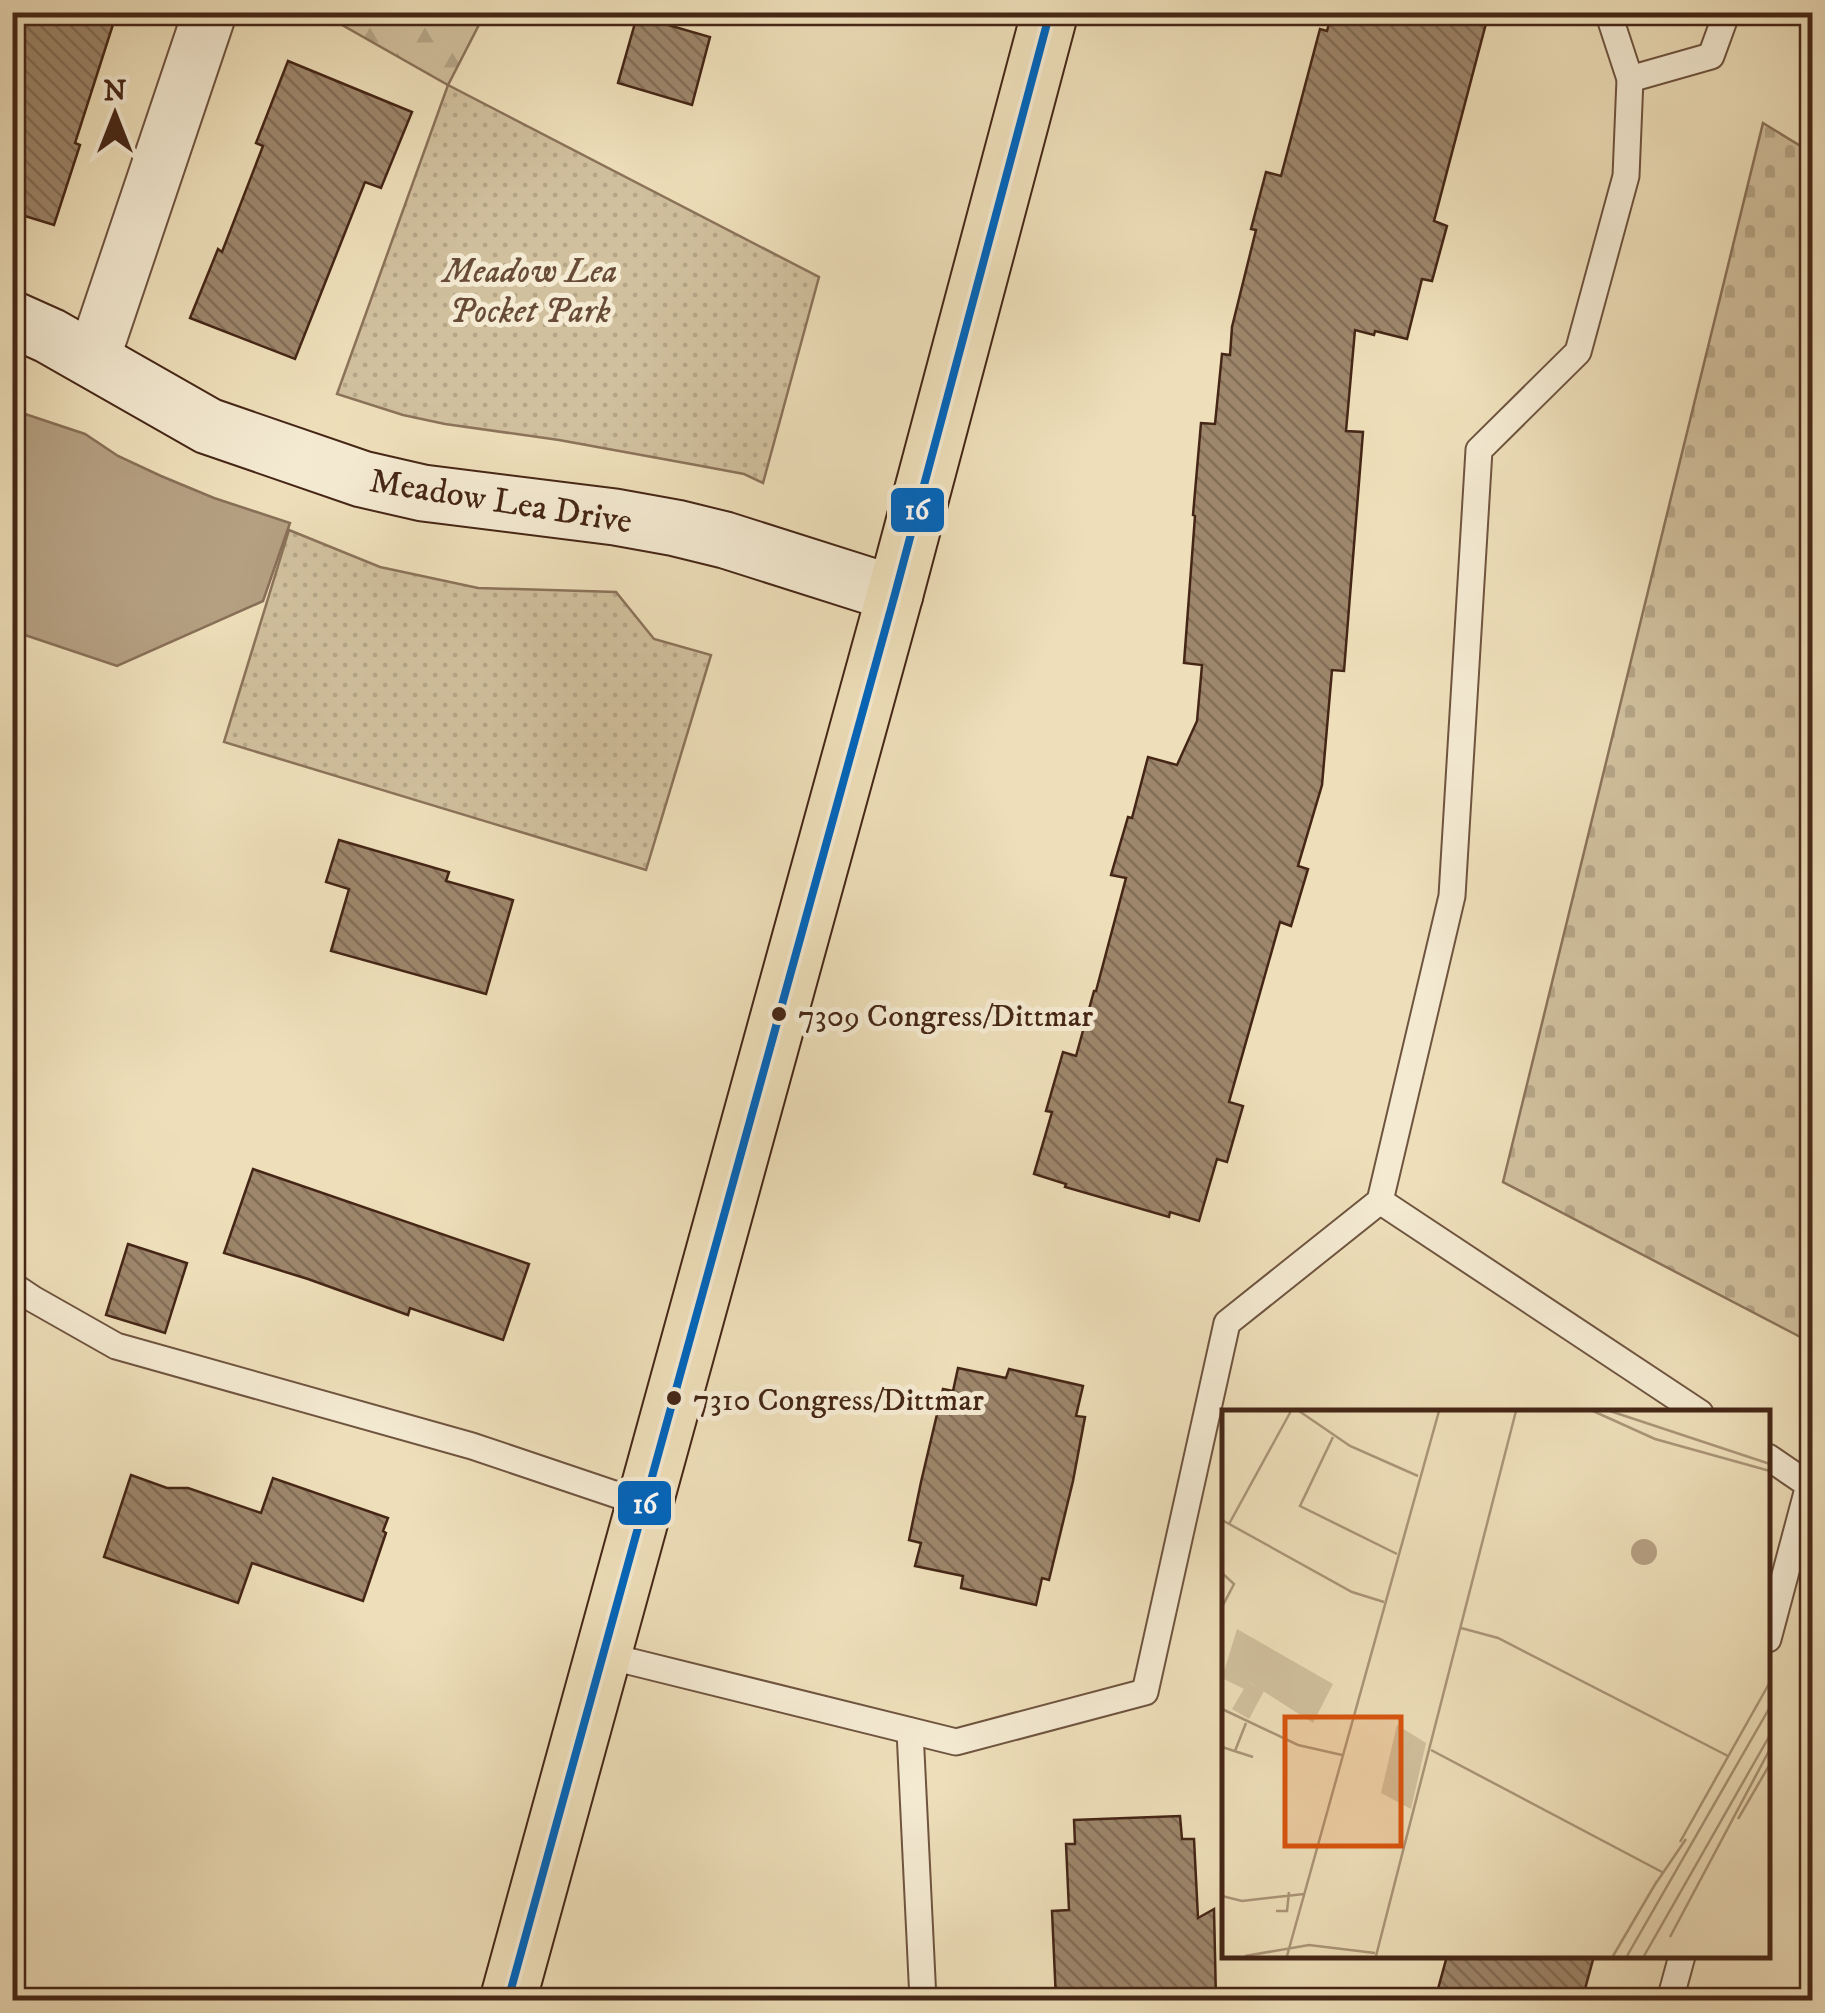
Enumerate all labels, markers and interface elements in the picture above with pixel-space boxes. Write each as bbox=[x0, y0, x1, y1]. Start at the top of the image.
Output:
north arrow bbox=[65, 65, 165, 165]
text: N bbox=[104, 74, 127, 109]
park label: Meadow Lea Pocket Park bbox=[440, 250, 617, 334]
street label: Meadow Lea Drive bbox=[366, 460, 635, 544]
line badge: 16 bbox=[889, 486, 946, 534]
text: 16 bbox=[905, 493, 931, 528]
place label: 7309 Congress/Dittmar bbox=[798, 997, 1093, 1037]
marker: 7309 Congress/Dittmar bbox=[769, 1004, 789, 1024]
place label: 7310 Congress/Dittmar bbox=[693, 1381, 984, 1421]
marker: 7310 Congress/Dittmar bbox=[664, 1388, 684, 1408]
inset map bbox=[1222, 1410, 1770, 1958]
line badge: 16 bbox=[616, 1479, 673, 1527]
text: 16 bbox=[633, 1487, 659, 1522]

